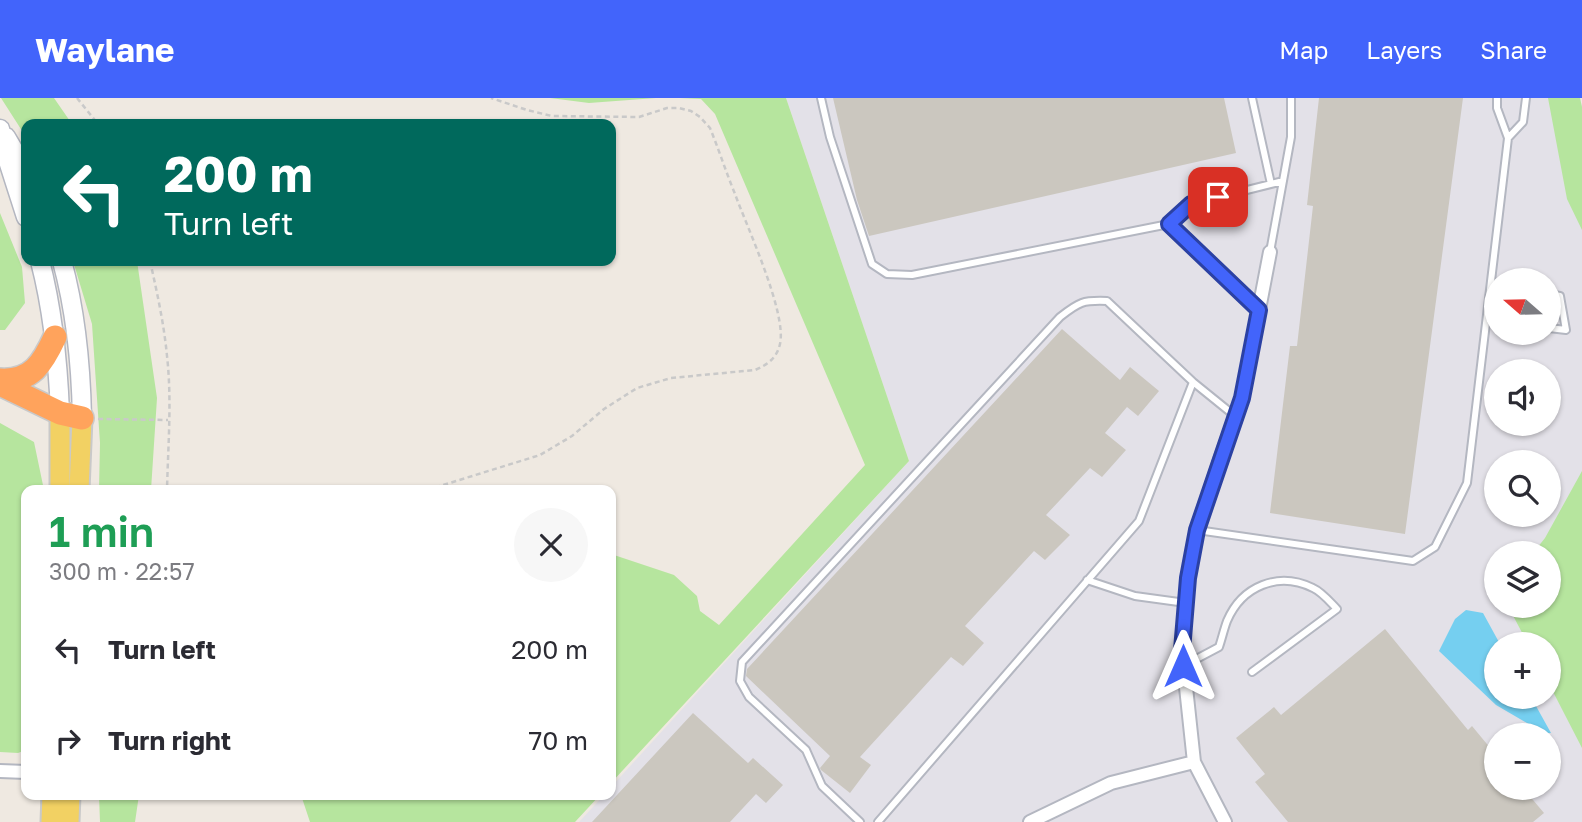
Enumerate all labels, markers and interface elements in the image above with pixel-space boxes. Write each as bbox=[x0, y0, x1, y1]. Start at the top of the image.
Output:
text: Waylane bbox=[35, 30, 174, 69]
text: Map bbox=[1279, 35, 1328, 64]
text: Layers bbox=[1366, 35, 1442, 64]
text: Share bbox=[1480, 35, 1547, 64]
text: 200 m bbox=[164, 144, 313, 203]
icon: left bbox=[49, 147, 140, 238]
pin bbox=[1188, 167, 1248, 227]
icon: arrive bbox=[1199, 178, 1237, 216]
text: Turn left bbox=[164, 204, 293, 242]
north arrow bbox=[1484, 268, 1561, 345]
map controls bbox=[1484, 268, 1561, 800]
button: sound bbox=[1484, 359, 1561, 436]
button: search bbox=[1484, 450, 1561, 527]
text: 1 min bbox=[49, 506, 154, 556]
button: close bbox=[514, 508, 588, 582]
button: layers bbox=[1484, 541, 1561, 618]
text: 300 m · 22:57 bbox=[49, 557, 195, 585]
position arrow bbox=[1146, 629, 1220, 703]
icon: left bbox=[49, 631, 87, 669]
button: + bbox=[1484, 632, 1561, 709]
text: Turn left bbox=[108, 634, 216, 665]
text: 200 m bbox=[511, 634, 588, 665]
icon: right bbox=[49, 722, 87, 760]
button: − bbox=[1484, 723, 1561, 800]
text: Turn right bbox=[108, 725, 231, 756]
text: 70 m bbox=[529, 725, 588, 756]

